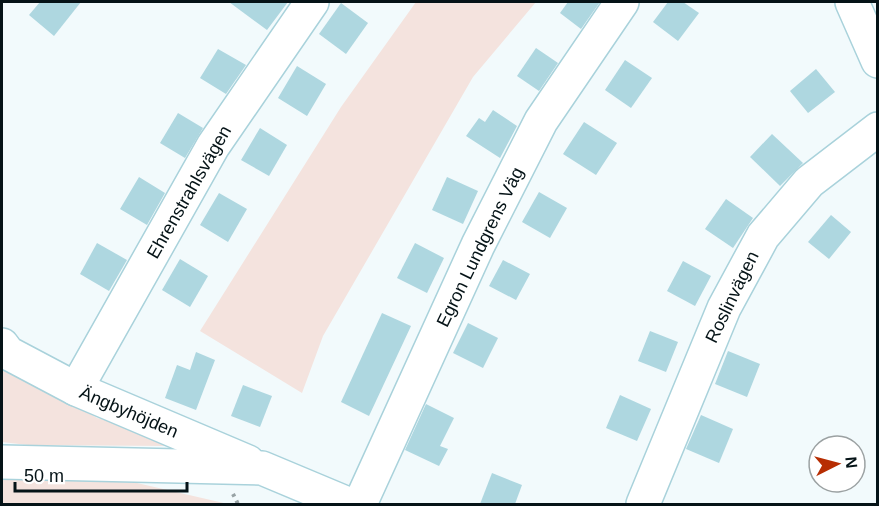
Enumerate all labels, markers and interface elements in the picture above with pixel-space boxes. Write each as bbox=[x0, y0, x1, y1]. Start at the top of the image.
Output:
street label: Ehrenstrahlsvägen bbox=[143, 122, 235, 262]
street label: Egron Lundgrens Väg bbox=[433, 164, 527, 330]
street label: Roslinvägen bbox=[701, 248, 763, 346]
street label: Ängbyhöjden bbox=[77, 382, 181, 442]
north arrow bbox=[807, 434, 867, 494]
scale bar bbox=[15, 455, 188, 493]
text: N bbox=[842, 456, 860, 469]
text: 50 m bbox=[24, 466, 64, 486]

